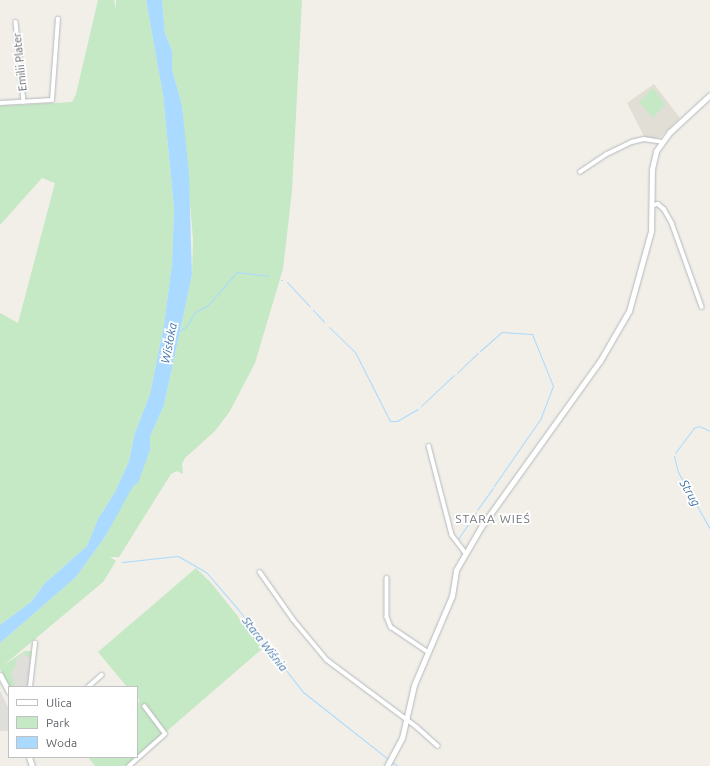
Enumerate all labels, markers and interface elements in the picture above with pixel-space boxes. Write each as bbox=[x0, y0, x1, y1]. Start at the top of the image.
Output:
street label: Emilii Plater bbox=[10, 32, 30, 92]
water label: Wisłoka bbox=[158, 321, 180, 365]
water label: Strug bbox=[677, 477, 703, 509]
district label: STARA WIEŚ bbox=[455, 512, 531, 526]
water label: Stara Wiśnia bbox=[239, 614, 291, 674]
legend bbox=[8, 686, 138, 758]
text: Ulica bbox=[46, 696, 72, 709]
text: Park bbox=[46, 716, 70, 729]
text: Woda bbox=[46, 736, 77, 749]

